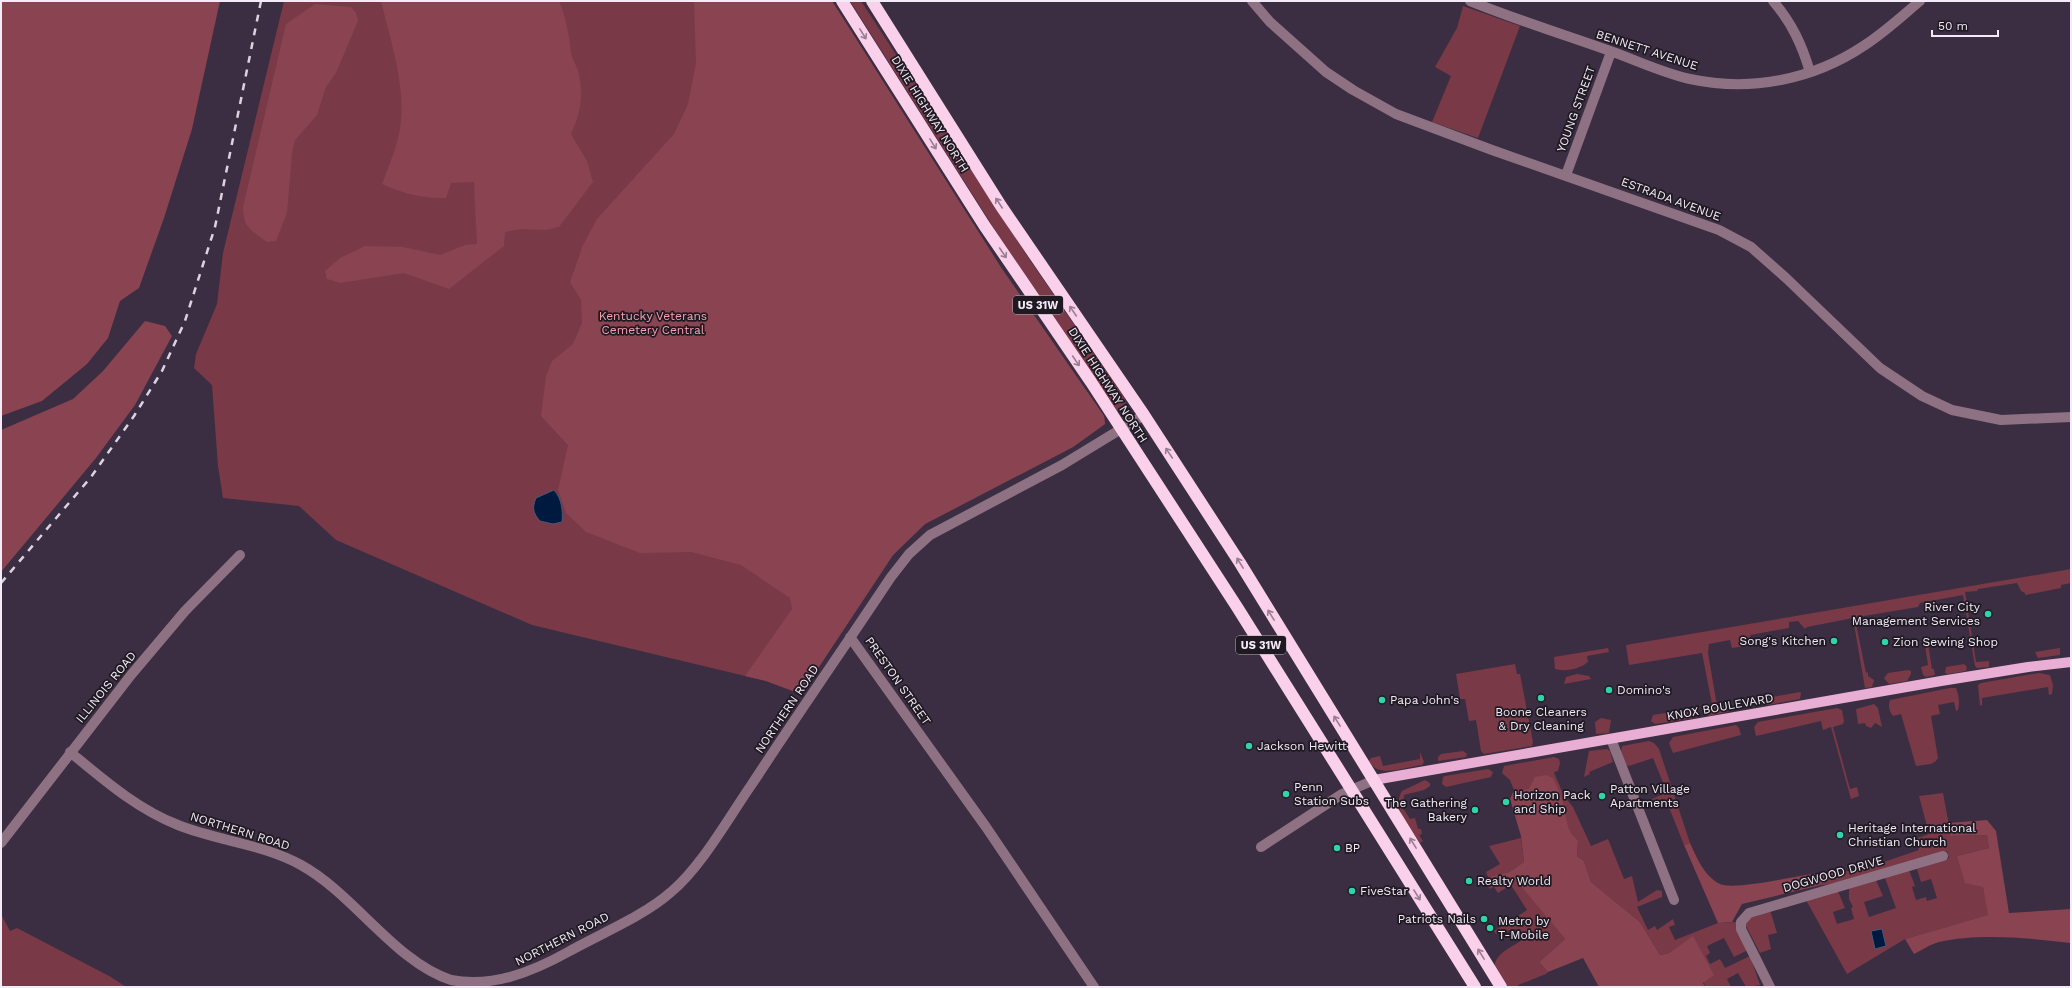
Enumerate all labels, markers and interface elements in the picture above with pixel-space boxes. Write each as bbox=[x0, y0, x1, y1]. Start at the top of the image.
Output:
scale bar bbox=[1932, 12, 1998, 38]
text: 50 m bbox=[1938, 19, 1968, 33]
street label: BENNETT AVENUE bbox=[1594, 27, 1700, 73]
one-way arrow bbox=[859, 28, 867, 39]
street label: DIXIE HIGHWAY NORTH bbox=[888, 53, 972, 175]
street label: YOUNG STREET bbox=[1554, 64, 1598, 154]
one-way arrow bbox=[929, 138, 937, 150]
street label: ESTRADA AVENUE bbox=[1619, 174, 1723, 224]
one-way arrow bbox=[995, 198, 1004, 209]
one-way arrow bbox=[999, 247, 1007, 258]
road number: US 31W bbox=[1013, 296, 1063, 314]
one-way arrow bbox=[1069, 306, 1077, 317]
park label: Kentucky Veterans Cemetery Central bbox=[599, 309, 707, 337]
street label: DIXIE HIGHWAY NORTH bbox=[1065, 325, 1151, 445]
one-way arrow bbox=[1072, 355, 1080, 366]
one-way arrow bbox=[1165, 448, 1173, 459]
one-way arrow bbox=[1235, 557, 1243, 569]
place label: River City Management Services bbox=[1852, 600, 1981, 628]
one-way arrow bbox=[1267, 609, 1275, 621]
marker: River City Management Services bbox=[1983, 609, 1993, 619]
street label: PRESTON STREET bbox=[862, 634, 934, 728]
place label: Song's Kitchen bbox=[1740, 634, 1826, 648]
place label: Zion Sewing Shop bbox=[1893, 635, 1998, 649]
road number: US 31W bbox=[1236, 636, 1286, 654]
marker: Song's Kitchen bbox=[1829, 636, 1839, 646]
marker: Zion Sewing Shop bbox=[1880, 637, 1890, 647]
street label: ILLINOIS ROAD bbox=[73, 648, 139, 726]
street label: NORTHERN ROAD bbox=[752, 662, 822, 756]
place label: Domino's bbox=[1617, 683, 1671, 697]
marker: Domino's bbox=[1604, 685, 1614, 695]
street label: KNOX BOULEVARD bbox=[1665, 691, 1775, 723]
place label: Papa John's bbox=[1390, 693, 1459, 707]
marker: Boone Cleaners & Dry Cleaning bbox=[1536, 693, 1546, 703]
marker: Papa John's bbox=[1377, 695, 1387, 705]
place label: Boone Cleaners & Dry Cleaning bbox=[1495, 705, 1587, 733]
one-way arrow bbox=[1332, 715, 1340, 727]
place label: Jackson Hewitt bbox=[1257, 739, 1347, 753]
marker: Jackson Hewitt bbox=[1244, 741, 1254, 751]
place label: Penn Station Subs bbox=[1294, 780, 1369, 808]
place label: Patton Village Apartments bbox=[1610, 782, 1690, 810]
place label: Horizon Pack and Ship bbox=[1514, 788, 1591, 816]
marker: Penn Station Subs bbox=[1281, 789, 1291, 799]
marker: Patton Village Apartments bbox=[1597, 791, 1607, 801]
place label: The Gathering Bakery bbox=[1385, 796, 1468, 824]
marker: Horizon Pack and Ship bbox=[1501, 797, 1511, 807]
marker: The Gathering Bakery bbox=[1470, 805, 1480, 815]
street label: NORTHERN ROAD bbox=[189, 809, 291, 853]
place label: Heritage International Christian Church bbox=[1848, 821, 1976, 849]
marker: Heritage International Christian Church bbox=[1835, 830, 1845, 840]
one-way arrow bbox=[1408, 837, 1416, 849]
place label: BP bbox=[1345, 841, 1360, 855]
marker: BP bbox=[1332, 843, 1342, 853]
street label: DOGWOOD DRIVE bbox=[1781, 853, 1885, 895]
place label: Realty World bbox=[1477, 874, 1551, 888]
marker: Realty World bbox=[1464, 876, 1474, 886]
place label: FiveStar bbox=[1360, 884, 1408, 898]
marker: FiveStar bbox=[1347, 886, 1357, 896]
one-way arrow bbox=[1414, 889, 1422, 901]
street label: NORTHERN ROAD bbox=[513, 909, 611, 969]
place label: Patriots Nails bbox=[1398, 912, 1476, 926]
marker: Patriots Nails bbox=[1479, 914, 1489, 924]
place label: Metro by T-Mobile bbox=[1498, 914, 1550, 942]
marker: Metro by T-Mobile bbox=[1485, 923, 1495, 933]
one-way arrow bbox=[1477, 949, 1485, 960]

